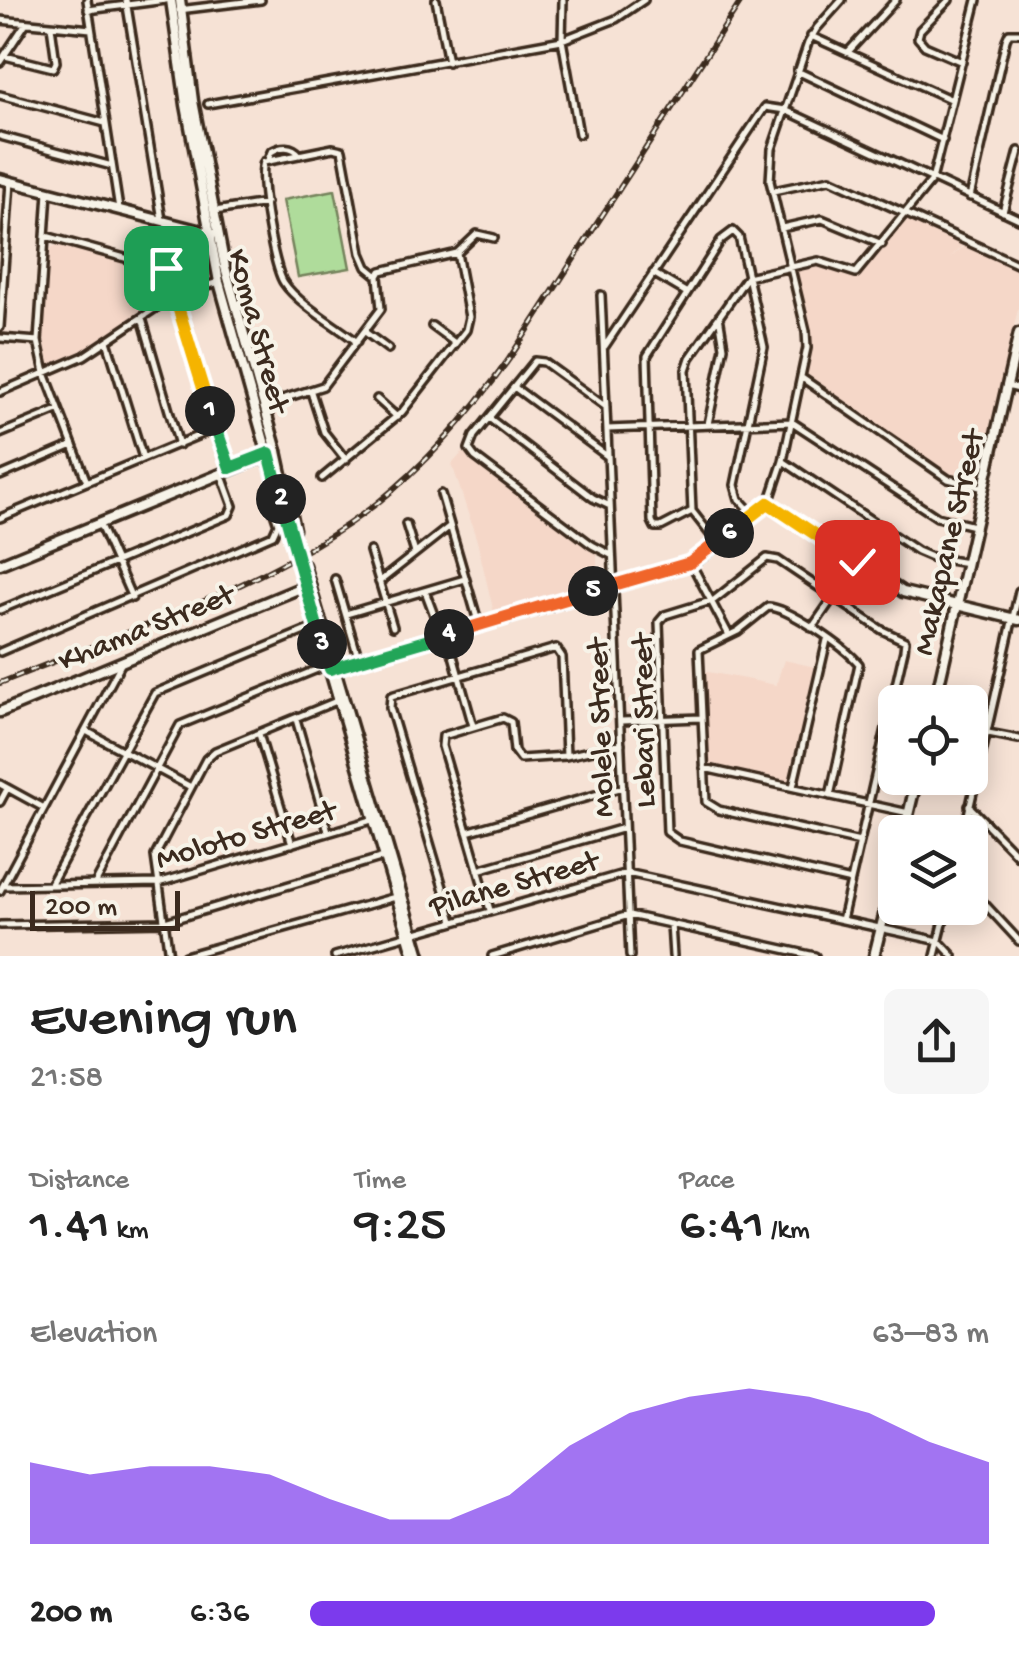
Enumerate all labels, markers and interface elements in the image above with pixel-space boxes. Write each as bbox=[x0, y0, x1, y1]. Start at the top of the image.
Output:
pin bbox=[124, 226, 209, 311]
icon: arrive bbox=[139, 241, 194, 296]
street label: Koma Street bbox=[216, 245, 297, 420]
pin: 1 bbox=[185, 386, 235, 436]
text: 1 bbox=[204, 394, 216, 427]
street label: Makapane Street bbox=[906, 424, 996, 660]
pin: 2 bbox=[256, 474, 306, 524]
text: 2 bbox=[274, 482, 288, 515]
pin: 6 bbox=[704, 508, 754, 558]
text: 6 bbox=[722, 516, 736, 549]
pin bbox=[815, 520, 900, 605]
icon: check bbox=[830, 535, 885, 590]
pin: 5 bbox=[568, 566, 618, 616]
text: 5 bbox=[586, 574, 600, 607]
street label: Khama Street bbox=[54, 576, 243, 682]
pin: 4 bbox=[424, 609, 474, 659]
text: 4 bbox=[442, 617, 456, 650]
pin: 3 bbox=[297, 619, 347, 669]
text: 3 bbox=[315, 627, 329, 660]
street label: Lebari Street bbox=[625, 631, 667, 808]
street label: Molele Street bbox=[581, 635, 625, 818]
map controls bbox=[878, 685, 988, 925]
button: locate bbox=[878, 685, 988, 795]
street label: Moloto Street bbox=[152, 792, 343, 881]
button: layers bbox=[878, 815, 988, 925]
street label: Pilane Street bbox=[425, 843, 606, 928]
scale bar bbox=[30, 886, 180, 930]
text: 200 m bbox=[45, 892, 117, 925]
button: share bbox=[884, 989, 989, 1094]
text: Evening run bbox=[30, 990, 297, 1054]
text: 21:58 bbox=[30, 1060, 103, 1098]
text: Distance bbox=[30, 1165, 129, 1198]
text: Time bbox=[355, 1165, 406, 1198]
text: Pace bbox=[679, 1165, 734, 1198]
text: 1.41 bbox=[30, 1198, 110, 1257]
text: 9:25 bbox=[355, 1198, 446, 1257]
text: 6:41 bbox=[679, 1198, 764, 1257]
text: km bbox=[110, 1215, 149, 1248]
text: /km bbox=[764, 1215, 810, 1248]
text: Elevation bbox=[30, 1316, 157, 1354]
text: 63–83 m bbox=[872, 1316, 989, 1354]
text: 200 m bbox=[30, 1595, 112, 1633]
text: 6:36 bbox=[190, 1595, 249, 1633]

